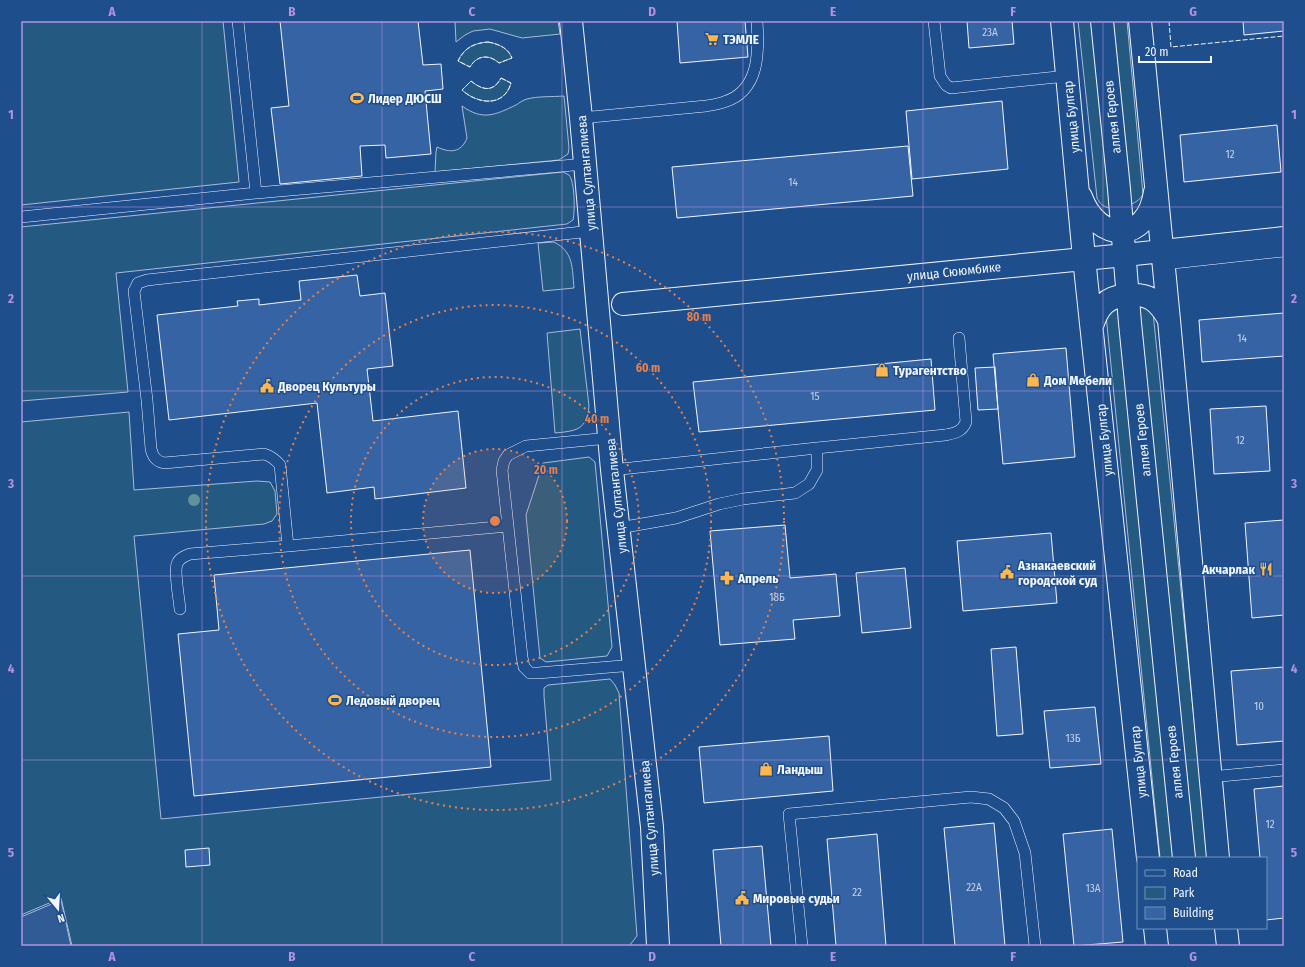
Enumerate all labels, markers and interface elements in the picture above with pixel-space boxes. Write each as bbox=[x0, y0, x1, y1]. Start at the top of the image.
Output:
text: A bbox=[107, 4, 116, 19]
text: B bbox=[288, 4, 296, 19]
text: C bbox=[469, 4, 476, 19]
text: D bbox=[648, 4, 656, 19]
text: E bbox=[830, 4, 836, 19]
text: F bbox=[1010, 4, 1016, 19]
text: G bbox=[1189, 4, 1197, 19]
house number: 23А bbox=[982, 26, 998, 39]
supermarket icon: ТЭМЛЕ bbox=[704, 31, 720, 47]
place label: ТЭМЛЕ bbox=[723, 32, 759, 47]
scale bar bbox=[1139, 38, 1211, 64]
text: 20 m bbox=[1145, 45, 1169, 59]
street label: улица Булгар bbox=[1060, 80, 1083, 154]
street label: аллея Героев bbox=[1101, 80, 1124, 154]
sports icon: Лидер ДЮСШ bbox=[349, 90, 365, 106]
place label: Лидер ДЮСШ bbox=[368, 91, 442, 106]
text: 1 bbox=[8, 107, 14, 122]
text: 1 bbox=[1291, 107, 1297, 122]
street label: улица Султангалиева bbox=[574, 115, 599, 231]
house number: 12 bbox=[1225, 148, 1235, 161]
house number: 14 bbox=[788, 176, 798, 189]
street label: улица Сююмбике bbox=[906, 259, 1002, 284]
text: 2 bbox=[7, 291, 14, 306]
text: 2 bbox=[1290, 291, 1297, 306]
text: 80 m bbox=[687, 310, 711, 324]
house number: 14 bbox=[1237, 332, 1247, 345]
text: 60 m bbox=[636, 361, 660, 375]
shop icon: Турагентство bbox=[874, 362, 890, 378]
place label: Турагентство bbox=[893, 363, 967, 378]
shop icon: Дом Мебели bbox=[1025, 372, 1041, 388]
place label: Дом Мебели bbox=[1043, 373, 1112, 388]
public building icon: Дворец Культуры bbox=[259, 378, 275, 394]
place label: Дворец Культуры bbox=[277, 379, 376, 394]
house number: 15 bbox=[810, 390, 820, 403]
street label: улица Булгар bbox=[1093, 403, 1116, 477]
street label: аллея Героев bbox=[1131, 403, 1154, 477]
text: 40 m bbox=[585, 412, 609, 426]
house number: 12 bbox=[1235, 434, 1245, 447]
street label: улица Султангалиева bbox=[603, 438, 630, 554]
text: 20 m bbox=[533, 463, 558, 477]
text: 3 bbox=[7, 476, 14, 491]
text: 3 bbox=[1290, 476, 1297, 491]
centre of rings bbox=[488, 514, 502, 528]
place label: Азнакаевский городской суд bbox=[1017, 558, 1097, 588]
restaurant icon: Акчарлак bbox=[1258, 561, 1274, 577]
place label: Акчарлак bbox=[1201, 562, 1255, 577]
public building icon: Азнакаевский городской суд bbox=[999, 564, 1015, 580]
pharmacy icon: Апрель bbox=[719, 570, 735, 586]
place label: Апрель bbox=[737, 571, 778, 586]
house number: 18Б bbox=[769, 591, 785, 604]
text: 4 bbox=[8, 661, 15, 676]
text: 4 bbox=[1291, 661, 1298, 676]
sports icon: Ледовый дворец bbox=[327, 692, 343, 708]
place label: Ледовый дворец bbox=[346, 693, 441, 708]
house number: 10 bbox=[1254, 700, 1264, 713]
street label: улица Булгар bbox=[1127, 725, 1150, 799]
street label: аллея Героев bbox=[1163, 725, 1186, 799]
house number: 13Б bbox=[1065, 732, 1081, 745]
street label: улица Султангалиева bbox=[637, 760, 662, 876]
shop icon: Ландыш bbox=[758, 761, 774, 777]
place label: Ландыш bbox=[777, 762, 823, 777]
house number: 12 bbox=[1265, 818, 1275, 831]
text: 5 bbox=[8, 845, 14, 860]
text: 5 bbox=[1291, 845, 1297, 860]
legend bbox=[1137, 857, 1267, 929]
text: Road bbox=[1173, 866, 1198, 880]
house number: 22А bbox=[966, 881, 982, 894]
house number: 13А bbox=[1085, 882, 1101, 895]
house number: 22 bbox=[852, 886, 862, 899]
text: Park bbox=[1173, 886, 1195, 900]
north arrow bbox=[38, 889, 78, 929]
public building icon: Мировые судьи bbox=[734, 890, 750, 906]
place label: Мировые судьи bbox=[753, 891, 840, 906]
text: Building bbox=[1173, 906, 1214, 920]
text: N bbox=[56, 911, 66, 925]
text: A bbox=[107, 949, 116, 964]
text: B bbox=[288, 949, 296, 964]
text: C bbox=[469, 949, 476, 964]
text: D bbox=[648, 949, 656, 964]
text: E bbox=[830, 949, 836, 964]
text: F bbox=[1010, 949, 1016, 964]
text: G bbox=[1189, 949, 1197, 964]

